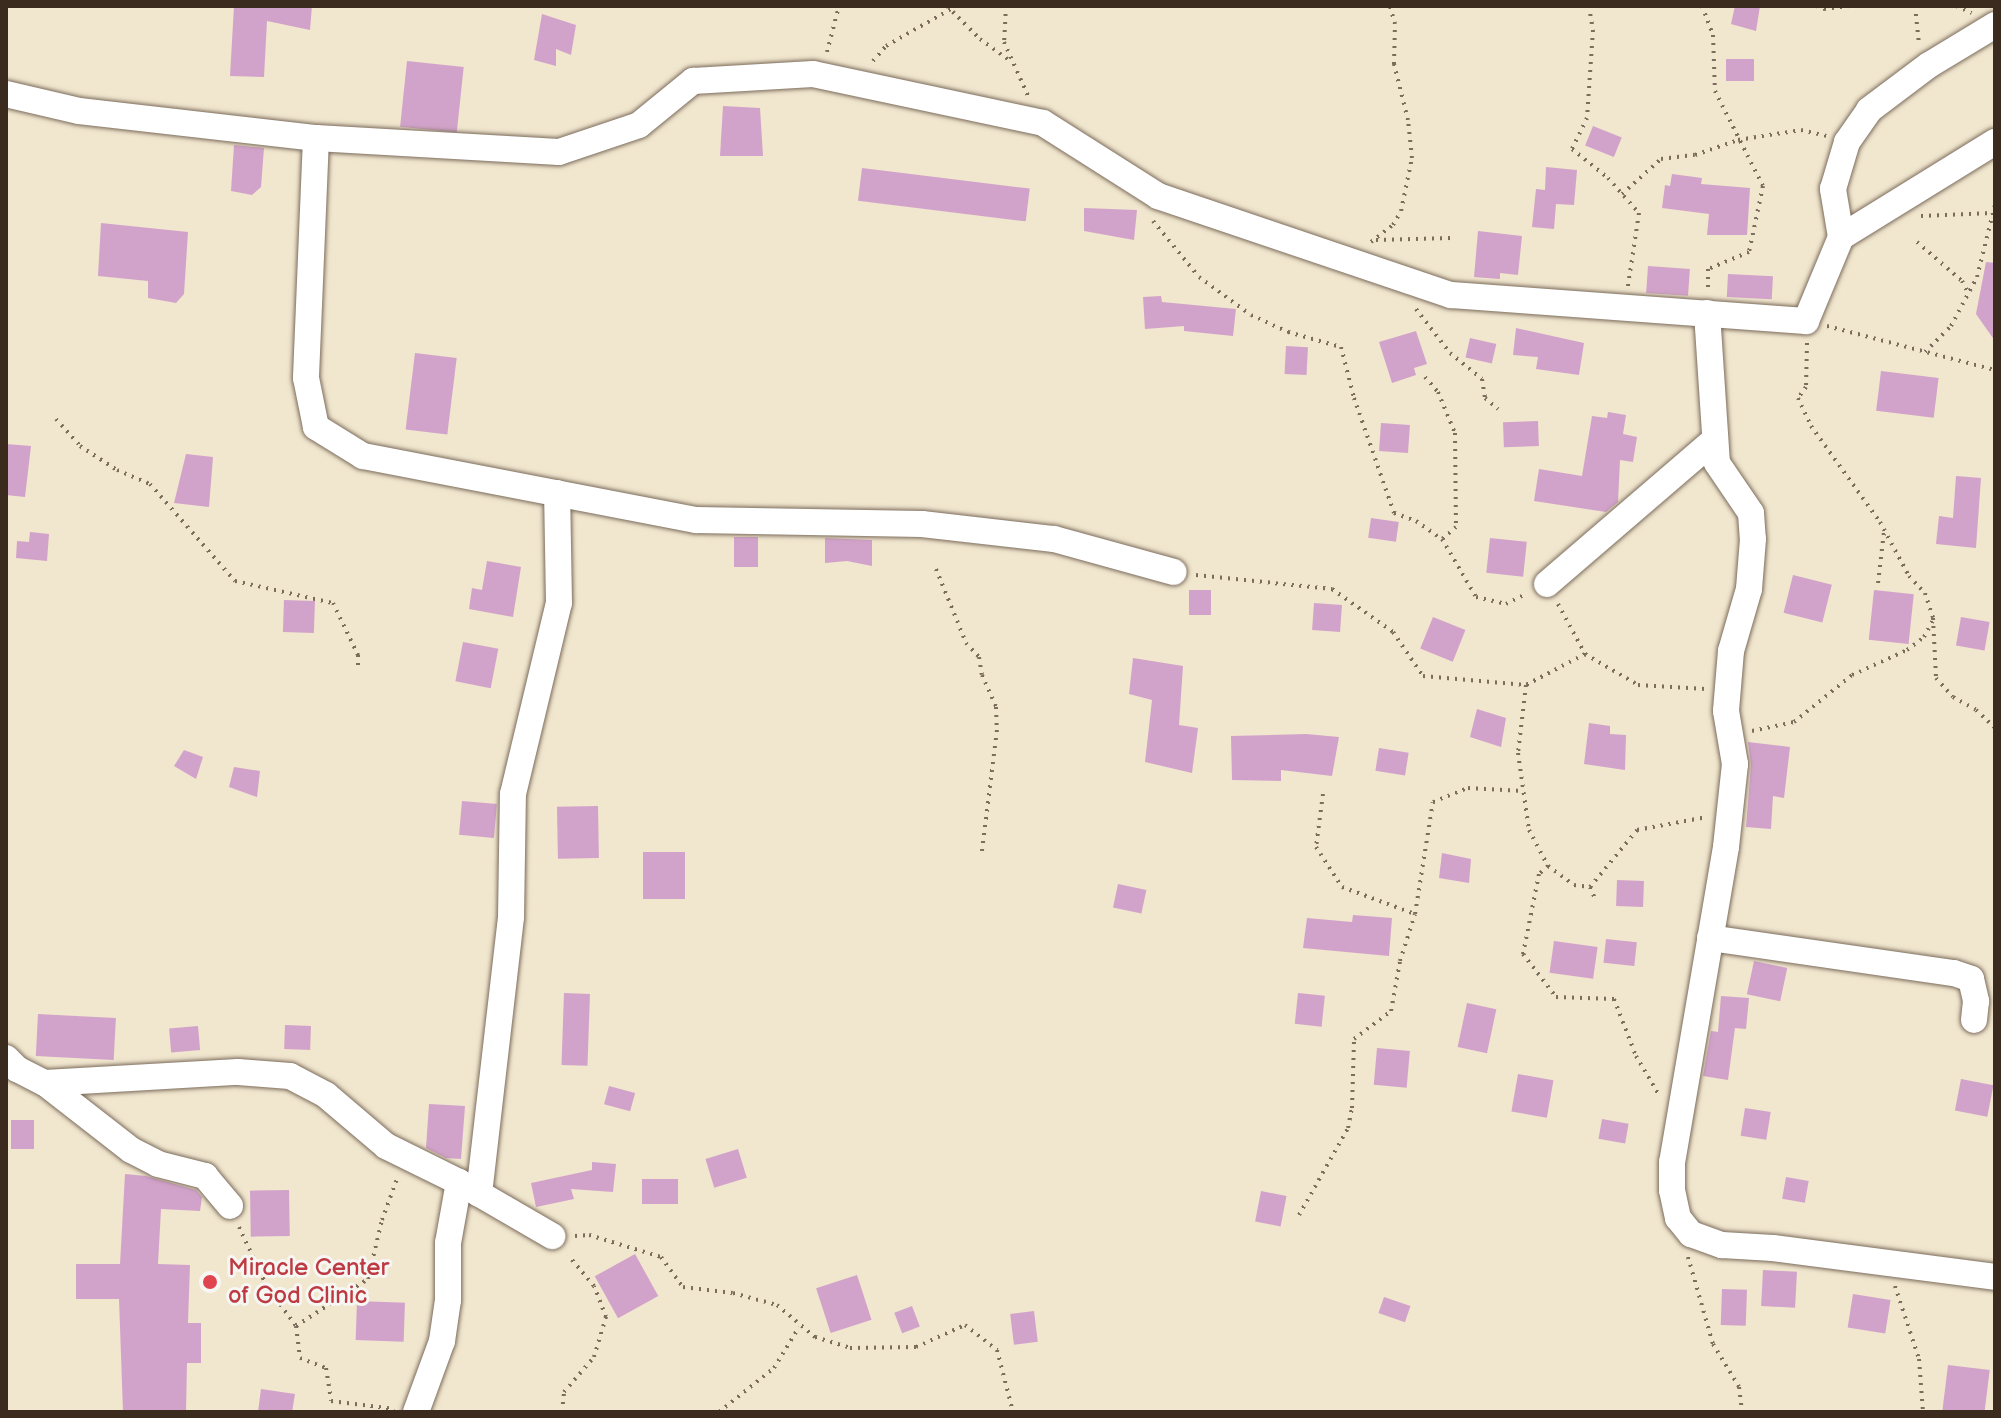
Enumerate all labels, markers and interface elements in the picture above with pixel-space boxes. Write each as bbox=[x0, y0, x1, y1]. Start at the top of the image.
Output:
place label: Miracle Center of God Clinic bbox=[228, 1254, 389, 1310]
marker: Miracle Center of God Clinic bbox=[199, 1271, 221, 1293]

